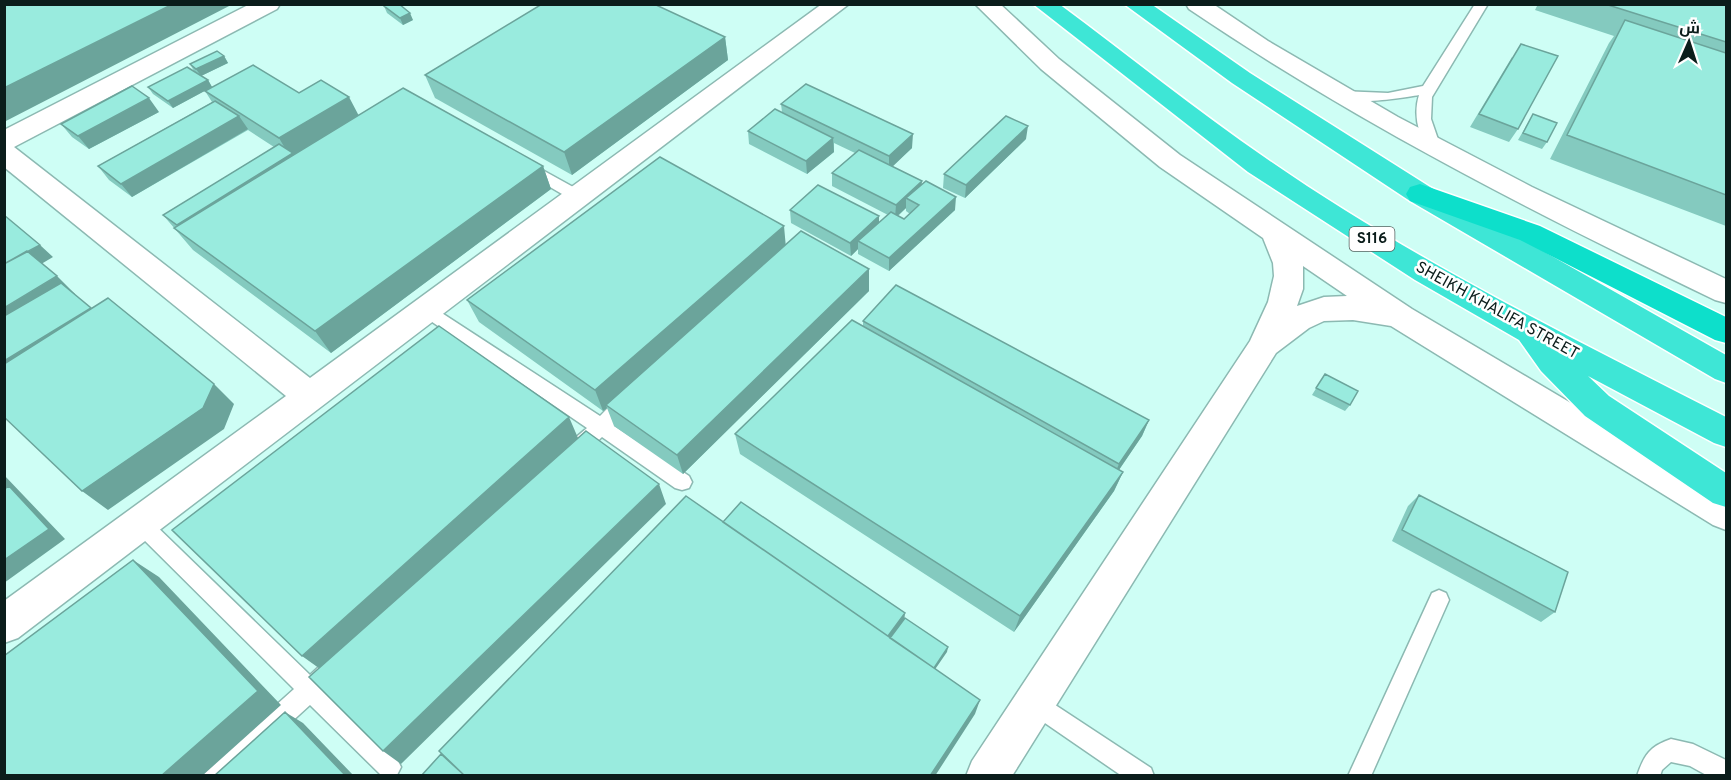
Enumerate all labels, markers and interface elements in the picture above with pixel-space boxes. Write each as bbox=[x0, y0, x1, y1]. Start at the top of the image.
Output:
north arrow bbox=[1659, 12, 1719, 72]
text: ش bbox=[1679, 18, 1700, 40]
road number: S116 bbox=[1350, 227, 1394, 251]
street label: SHEIKH KHALIFA STREET bbox=[1412, 258, 1582, 364]

